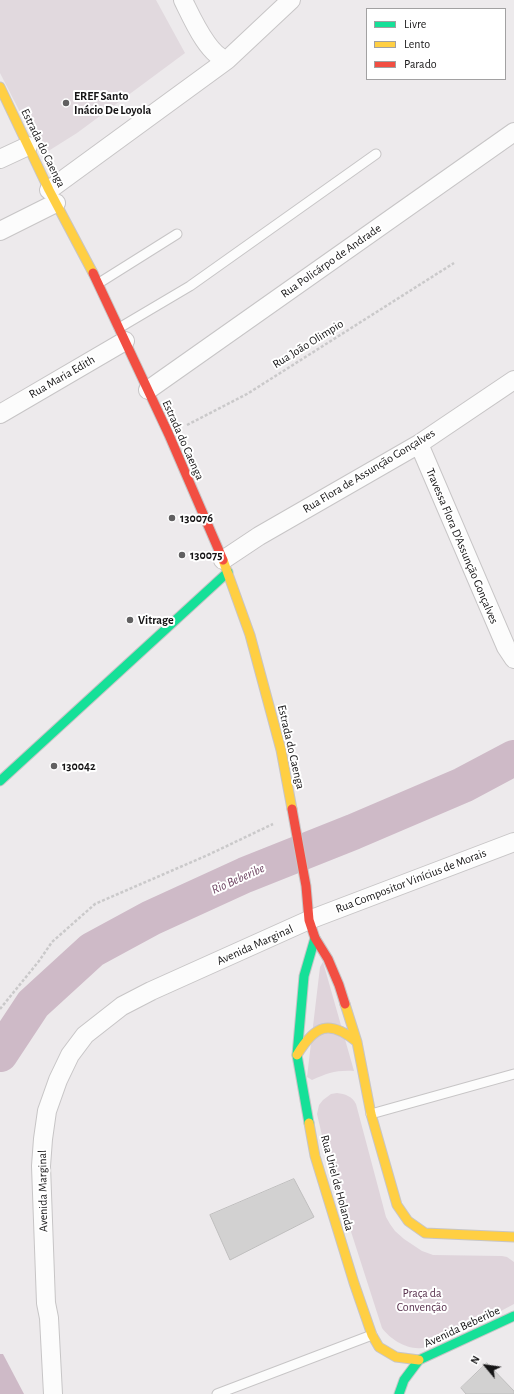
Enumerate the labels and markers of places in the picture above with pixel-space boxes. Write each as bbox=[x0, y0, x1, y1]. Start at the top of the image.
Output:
place label: EREF Santo Inácio De Loyola bbox=[74, 89, 151, 117]
marker: EREF Santo Inácio De Loyola bbox=[61, 98, 71, 108]
place label: 130076 bbox=[180, 511, 213, 525]
marker: 130076 bbox=[167, 513, 177, 523]
place label: 130075 bbox=[190, 548, 222, 562]
marker: 130075 bbox=[177, 550, 187, 560]
place label: Vitrage bbox=[138, 613, 174, 627]
marker: Vitrage bbox=[125, 615, 135, 625]
place label: 130042 bbox=[62, 759, 96, 773]
marker: 130042 bbox=[49, 761, 59, 771]

